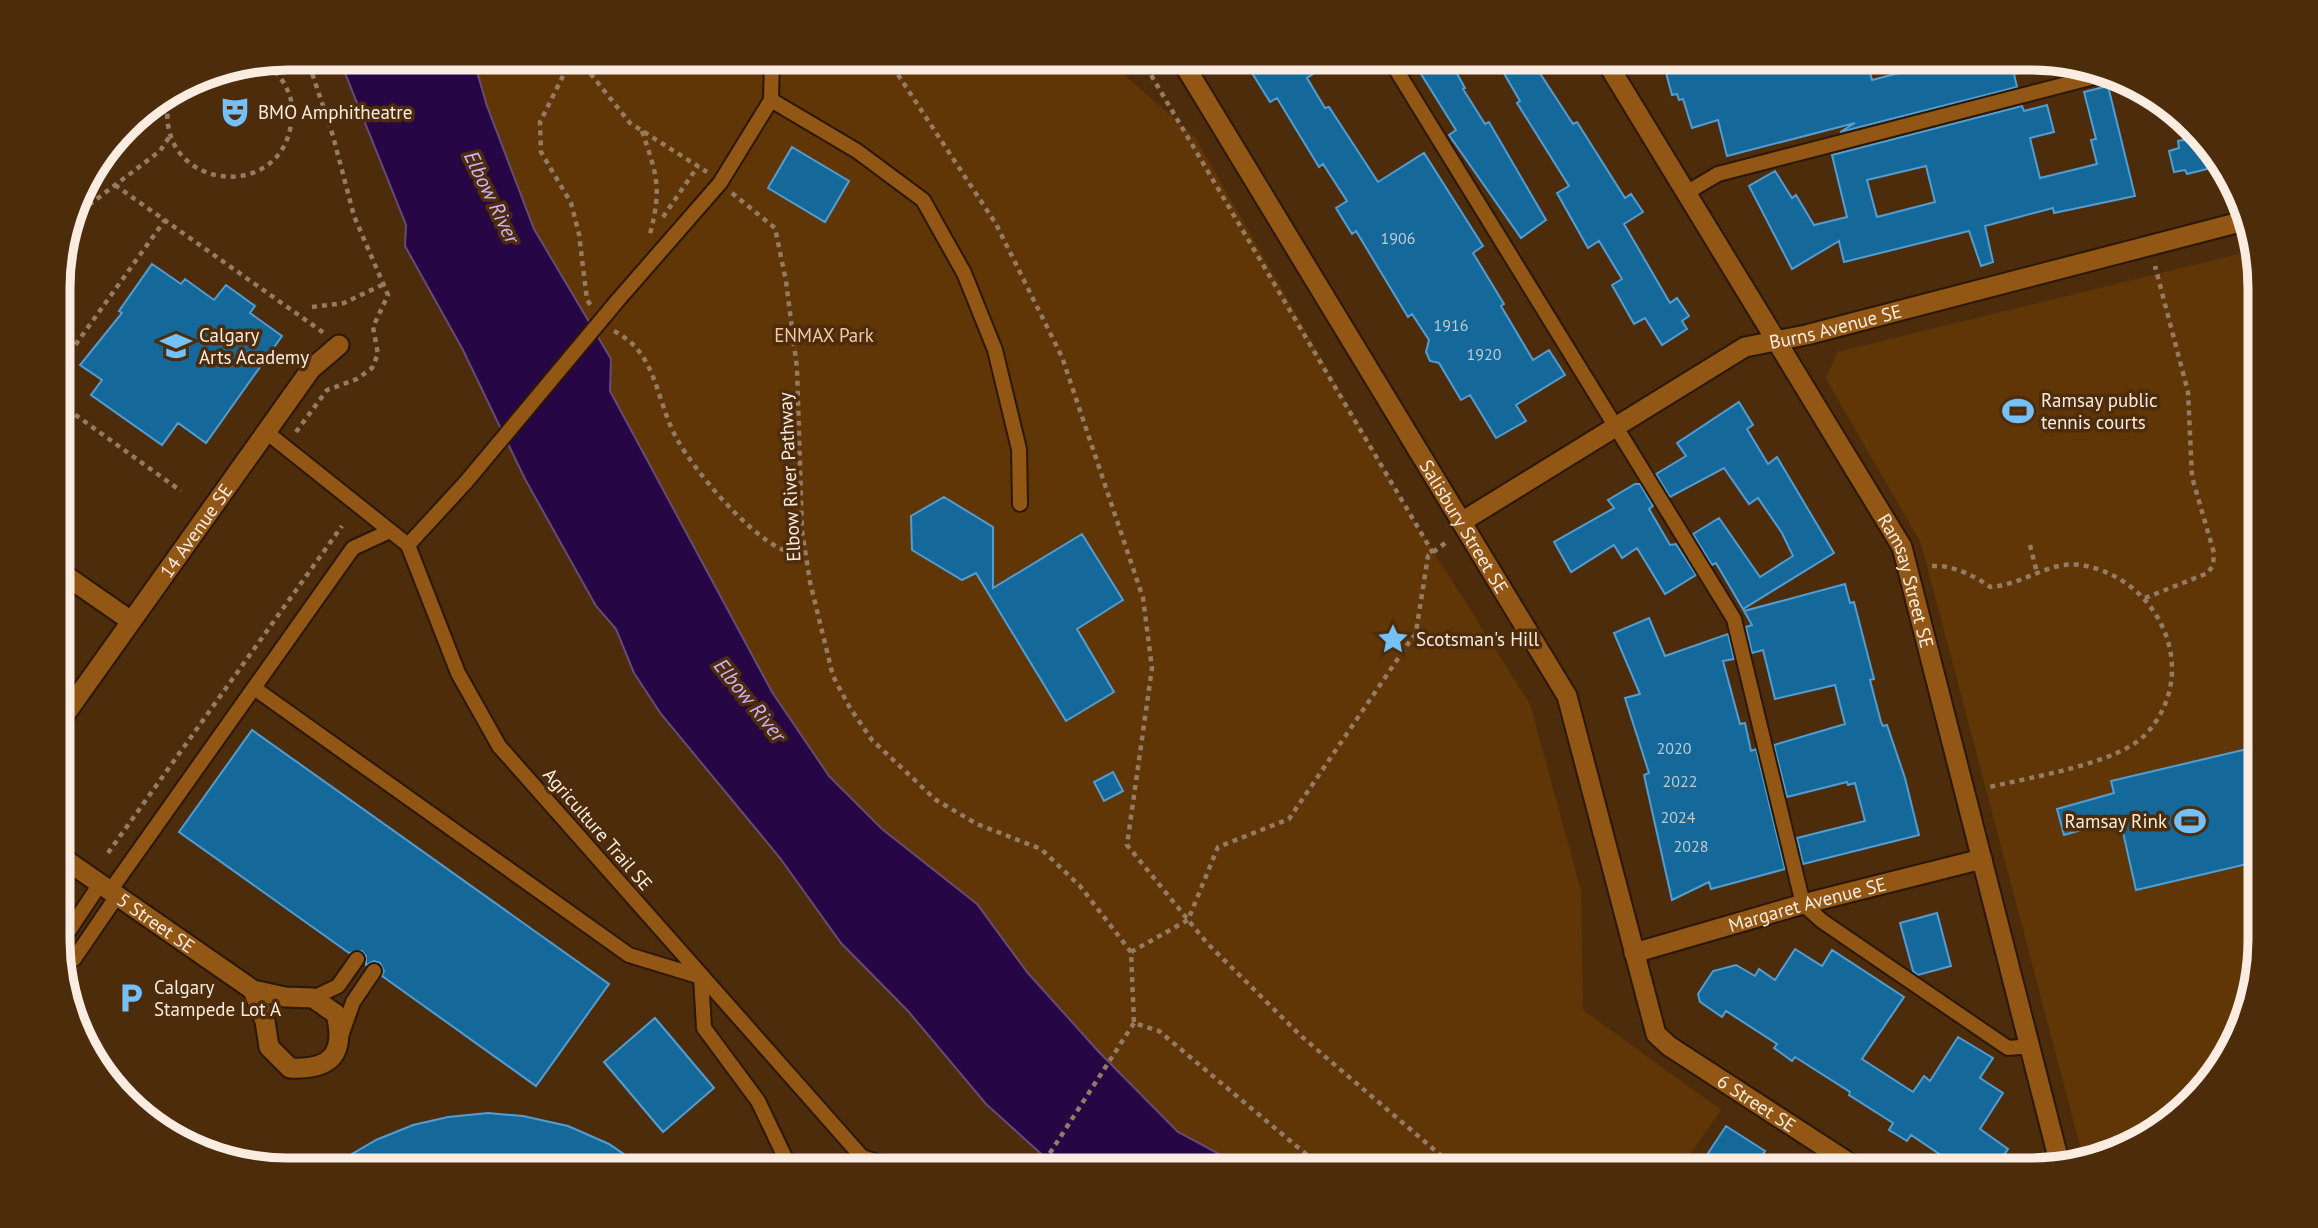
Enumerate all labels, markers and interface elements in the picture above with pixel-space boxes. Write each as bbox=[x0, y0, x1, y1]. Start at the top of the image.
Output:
theatre icon: BMO Amphitheatre bbox=[218, 95, 252, 129]
place label: BMO Amphitheatre bbox=[258, 100, 412, 124]
water label: Elbow River bbox=[458, 146, 527, 250]
house number: 1906 bbox=[1381, 228, 1415, 248]
street label: Burns Avenue SE bbox=[1767, 299, 1904, 354]
house number: 1916 bbox=[1434, 315, 1468, 335]
place label: Calgary Arts Academy bbox=[199, 323, 309, 369]
park label: ENMAX Park bbox=[774, 323, 874, 347]
school or university icon: Calgary Arts Academy bbox=[159, 329, 193, 363]
house number: 1920 bbox=[1467, 344, 1502, 364]
place label: Ramsay public tennis courts bbox=[2041, 388, 2158, 434]
street label: Elbow River Pathway bbox=[773, 392, 805, 562]
sports icon: Ramsay public tennis courts bbox=[2001, 394, 2035, 428]
street label: Salisbury Street SE bbox=[1414, 455, 1514, 598]
street label: 14 Avenue SE bbox=[154, 479, 238, 582]
street label: Ramsay Street SE bbox=[1873, 509, 1939, 650]
place icon: Scotsman's Hill bbox=[1376, 622, 1410, 656]
place label: Scotsman's Hill bbox=[1416, 627, 1540, 651]
water label: Elbow River bbox=[708, 653, 793, 749]
house number: 2020 bbox=[1657, 738, 1692, 758]
street label: Agriculture Trail SE bbox=[538, 763, 658, 895]
house number: 2022 bbox=[1663, 771, 1697, 791]
sports icon: Ramsay Rink bbox=[2173, 804, 2207, 838]
house number: 2024 bbox=[1661, 807, 1696, 827]
place label: Ramsay Rink bbox=[2064, 809, 2167, 833]
house number: 2028 bbox=[1674, 836, 1708, 856]
street label: Margaret Avenue SE bbox=[1726, 872, 1889, 937]
street label: 5 Street SE bbox=[113, 887, 200, 958]
place label: Calgary Stampede Lot A bbox=[154, 975, 281, 1021]
parking icon: Calgary Stampede Lot A bbox=[114, 981, 148, 1015]
street label: 6 Street SE bbox=[1713, 1069, 1801, 1137]

